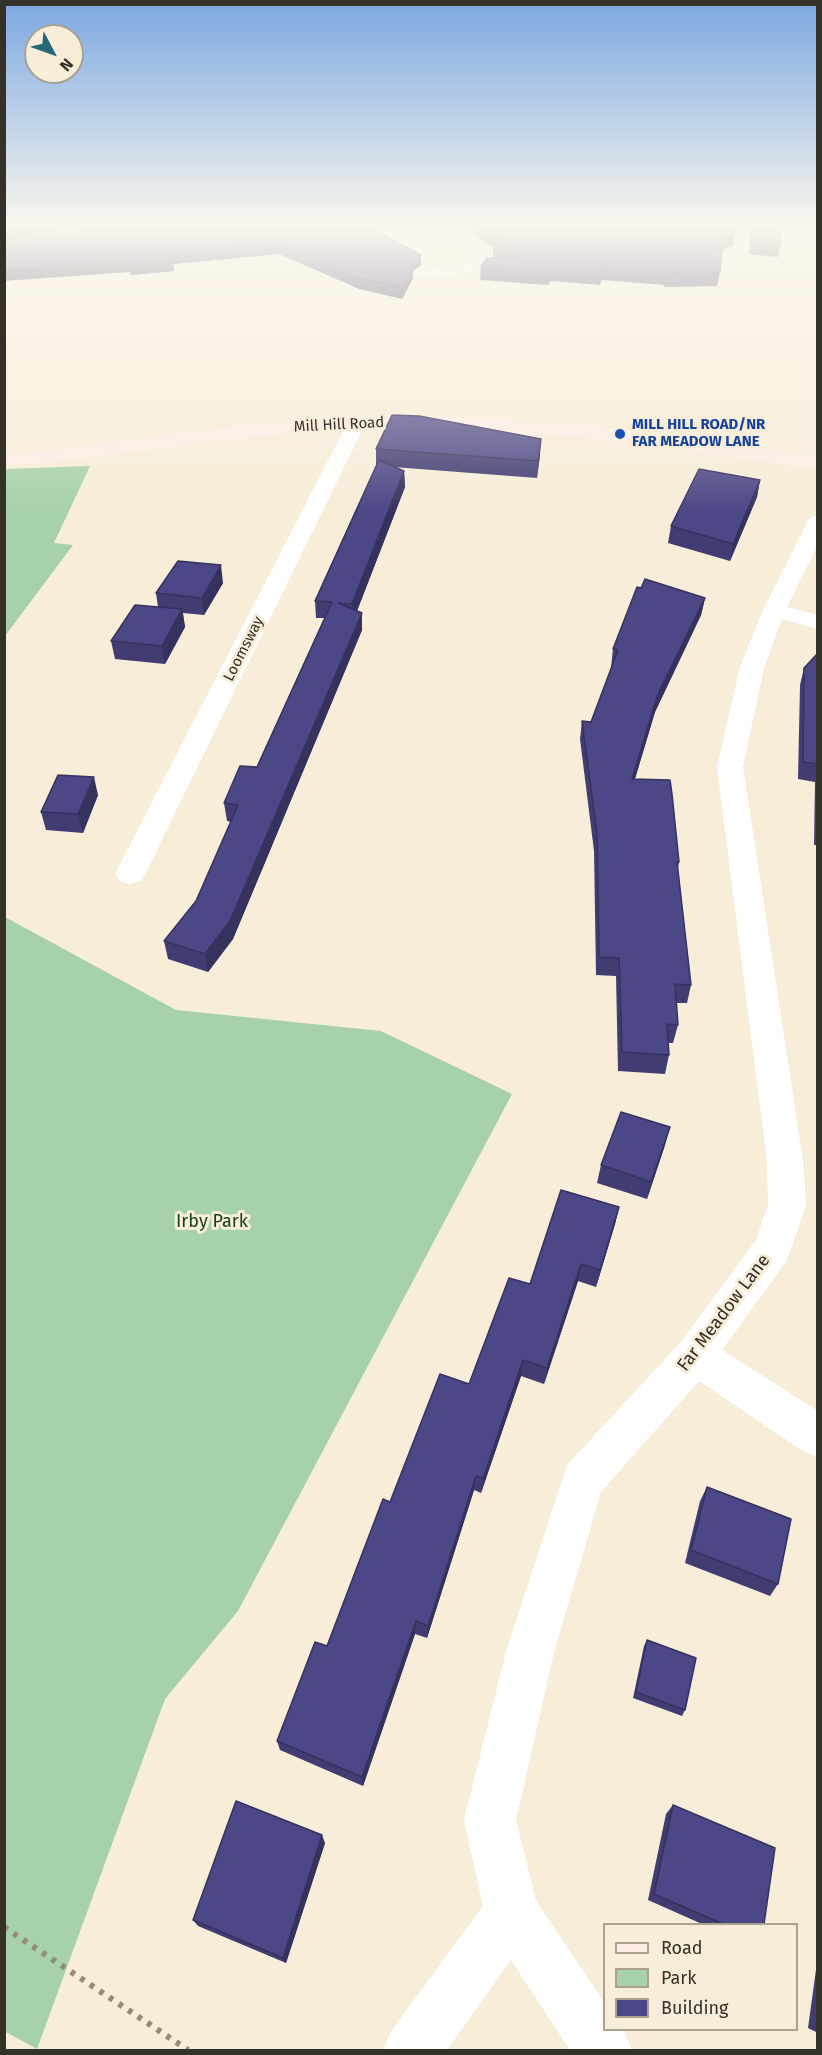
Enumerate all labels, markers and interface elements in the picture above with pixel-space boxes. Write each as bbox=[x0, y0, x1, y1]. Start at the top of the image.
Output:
north arrow bbox=[24, 24, 84, 84]
text: N bbox=[56, 55, 77, 75]
street label: Mill Hill Road bbox=[293, 414, 385, 436]
place label: MILL HILL ROAD/NR FAR MEADOW LANE bbox=[632, 416, 765, 451]
marker: MILL HILL ROAD/NR FAR MEADOW LANE bbox=[613, 427, 627, 441]
street label: Loomsway bbox=[220, 614, 268, 684]
park label: Irby Park bbox=[176, 1211, 248, 1233]
street label: Far Meadow Lane bbox=[673, 1250, 775, 1376]
legend bbox=[603, 1923, 798, 2031]
text: Road bbox=[661, 1937, 703, 1959]
text: Park bbox=[661, 1967, 696, 1989]
text: Building bbox=[661, 1997, 728, 2019]

